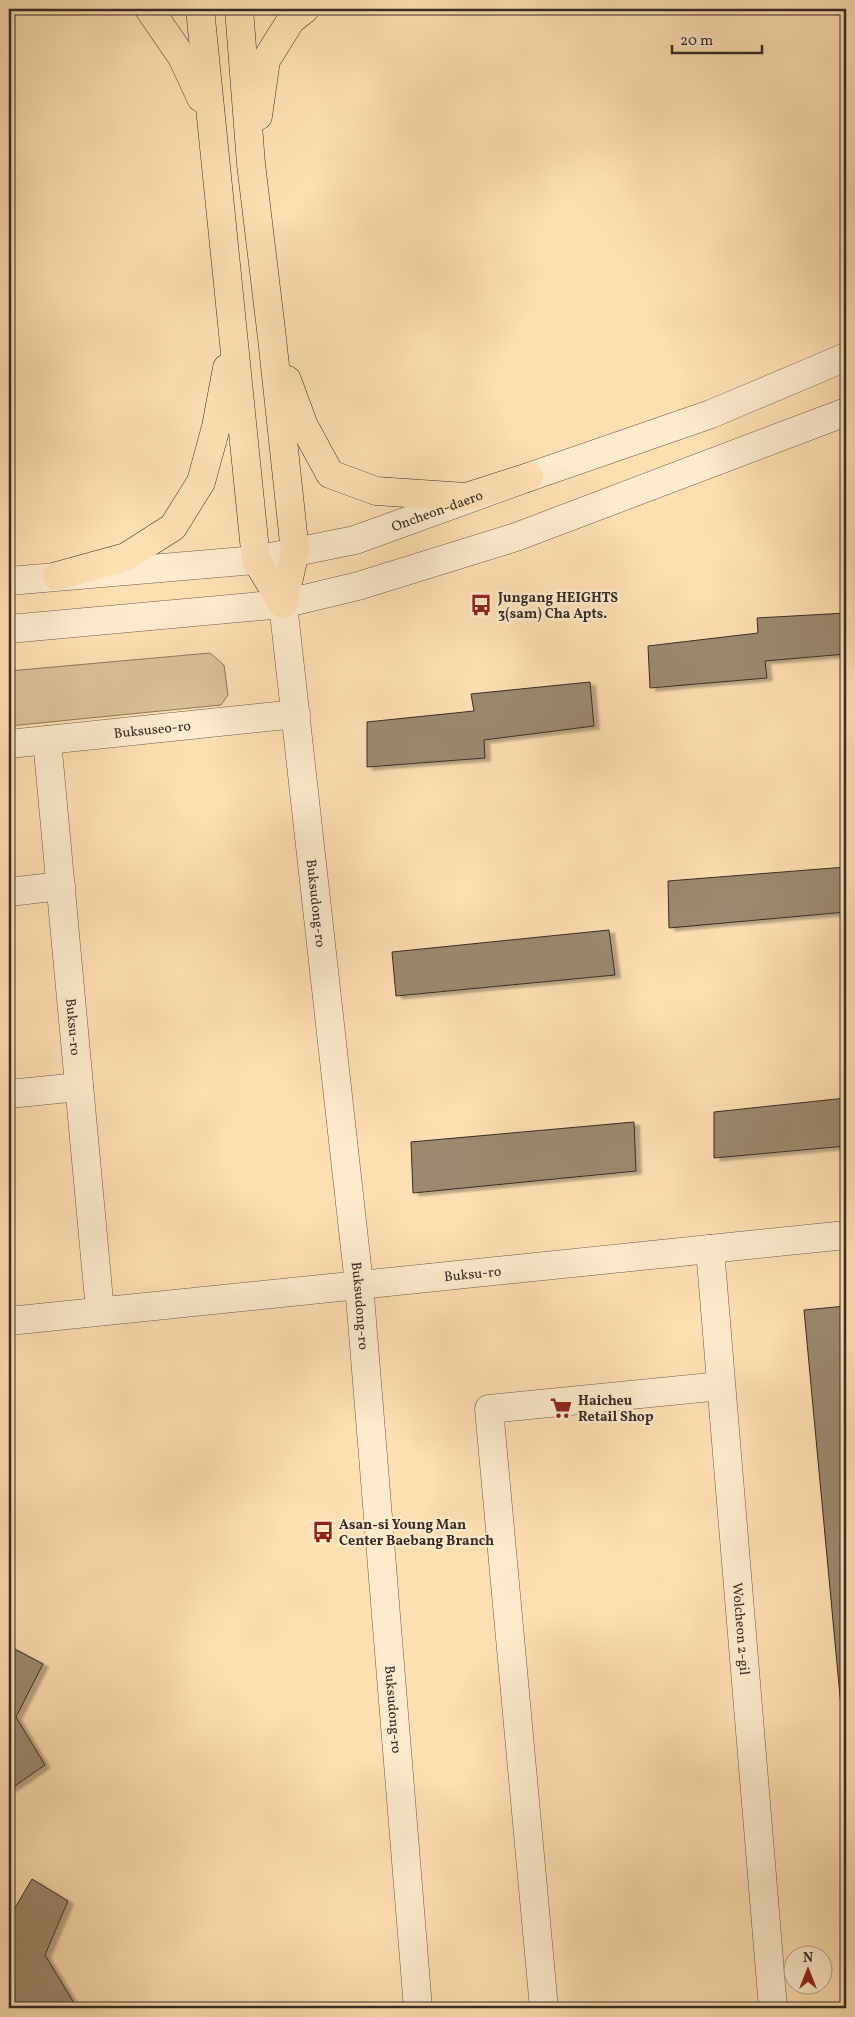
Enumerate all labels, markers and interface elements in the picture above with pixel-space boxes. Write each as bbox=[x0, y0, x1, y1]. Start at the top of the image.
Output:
scale bar bbox=[672, 22, 762, 54]
text: 20 m bbox=[680, 31, 713, 52]
street label: Oncheon-daero bbox=[389, 486, 486, 537]
place label: Jungang HEIGHTS 3(sam) Cha Apts. bbox=[497, 589, 618, 624]
bus stop icon: Jungang HEIGHTS 3(sam) Cha Apts. bbox=[468, 592, 494, 618]
street label: Buksuseo-ro bbox=[113, 717, 192, 744]
street label: Buksudong-ro bbox=[301, 858, 329, 948]
street label: Buksu-ro bbox=[60, 997, 84, 1056]
street label: Buksudong-ro bbox=[346, 1261, 372, 1351]
street label: Buksu-ro bbox=[443, 1262, 502, 1287]
place label: Haicheu Retail Shop bbox=[578, 1392, 654, 1427]
supermarket icon: Haicheu Retail Shop bbox=[548, 1395, 574, 1421]
place label: Asan-si Young Man Center Baebang Branch bbox=[339, 1516, 494, 1551]
bus stop icon: Asan-si Young Man Center Baebang Branch bbox=[310, 1519, 336, 1545]
street label: Wolcheon 2-gil bbox=[727, 1582, 753, 1676]
street label: Buksudong-ro bbox=[379, 1665, 405, 1754]
north arrow bbox=[782, 1944, 832, 1994]
text: N bbox=[803, 1949, 813, 1968]

